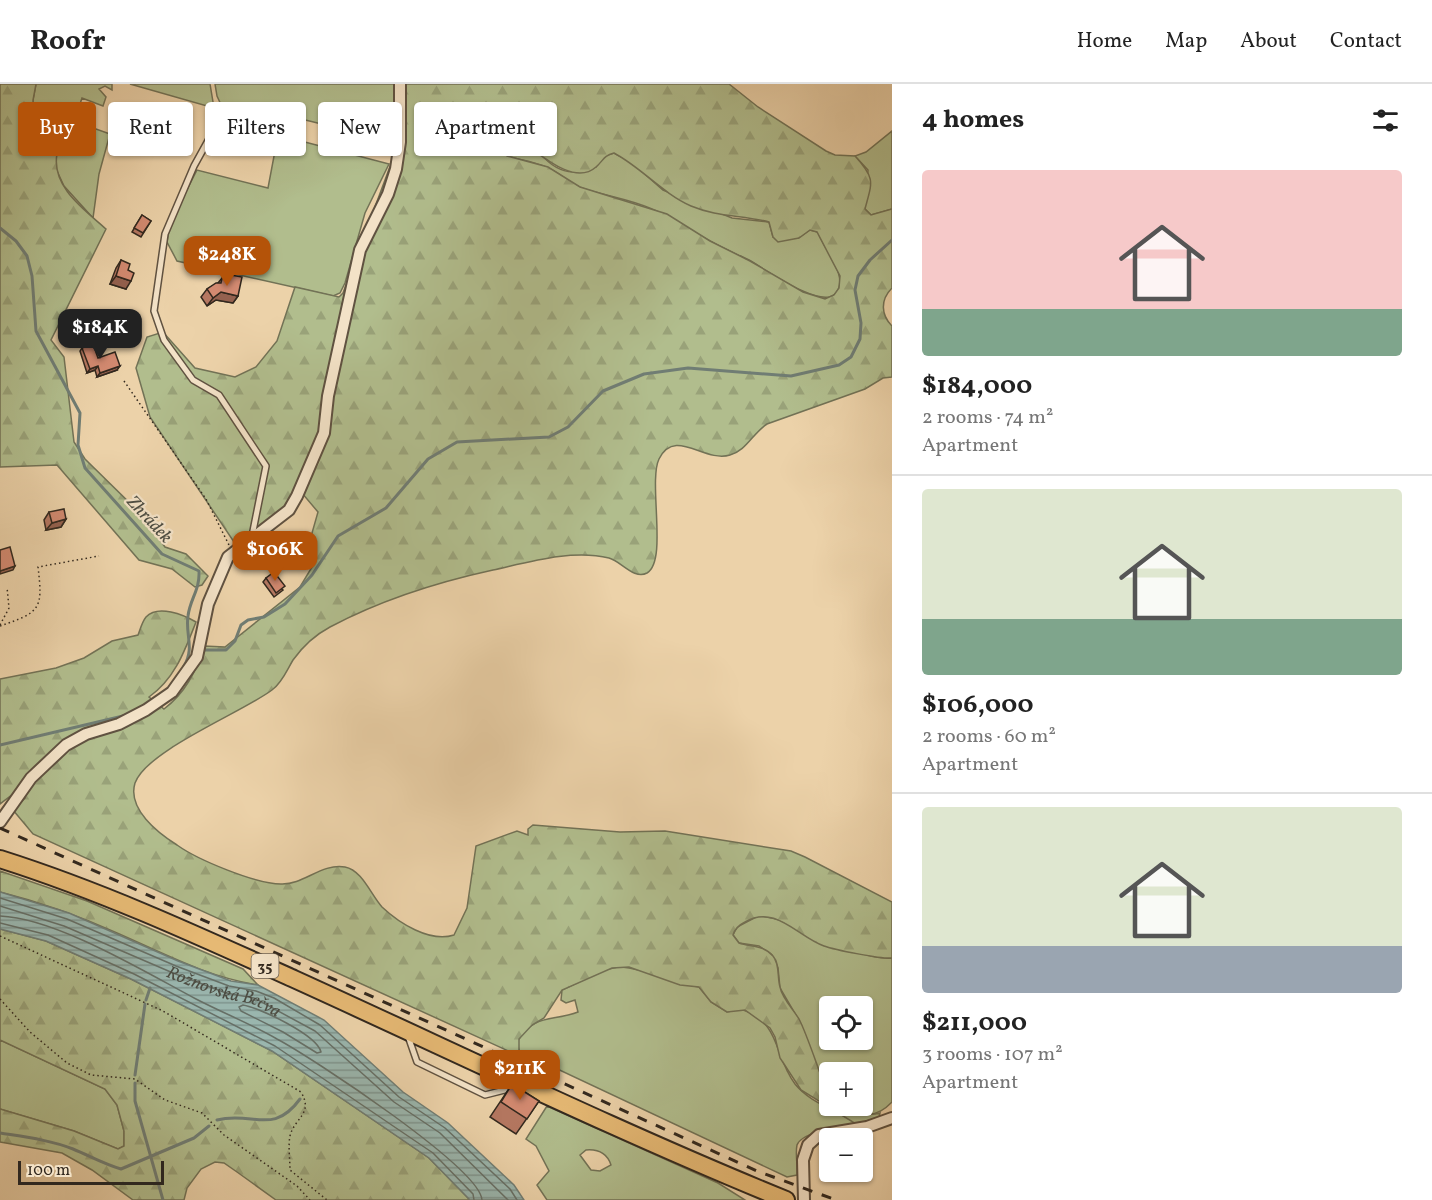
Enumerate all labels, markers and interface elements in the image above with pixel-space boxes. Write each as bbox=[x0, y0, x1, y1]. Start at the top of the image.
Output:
text: Roofr bbox=[30, 22, 105, 61]
text: Home bbox=[1077, 27, 1132, 56]
text: Map bbox=[1165, 27, 1207, 56]
text: About bbox=[1240, 27, 1297, 56]
text: Contact bbox=[1330, 27, 1402, 56]
chip: Buy bbox=[18, 102, 96, 156]
chip: Rent bbox=[108, 102, 193, 156]
chip: Filters bbox=[205, 102, 306, 156]
chip: New bbox=[318, 102, 402, 156]
chip: Apartment bbox=[414, 102, 557, 156]
text: 4 homes bbox=[922, 102, 1024, 138]
icon: filters bbox=[1369, 104, 1402, 137]
icon: home bbox=[1108, 209, 1216, 317]
pin: $248K bbox=[185, 236, 269, 287]
text: $248K bbox=[198, 241, 256, 269]
pin: $184K bbox=[58, 309, 142, 360]
text: $184K bbox=[72, 314, 128, 342]
text: $184,000 bbox=[922, 368, 1032, 404]
text: 2 rooms · 74 m² bbox=[922, 404, 1053, 432]
text: Apartment bbox=[922, 432, 1018, 460]
water label: Zhrádek bbox=[120, 490, 177, 549]
icon: home bbox=[1108, 528, 1216, 636]
pin: $106K bbox=[233, 531, 317, 582]
text: $106K bbox=[246, 536, 304, 564]
text: $106,000 bbox=[922, 687, 1033, 723]
text: 2 rooms · 60 m² bbox=[922, 723, 1056, 751]
text: Apartment bbox=[922, 751, 1018, 779]
icon: home bbox=[1108, 846, 1216, 954]
road number: 35 bbox=[252, 954, 278, 978]
water label: Rožnovská Bečva bbox=[162, 961, 285, 1024]
map controls bbox=[819, 996, 873, 1182]
button: locate bbox=[819, 996, 873, 1050]
text: $211,000 bbox=[922, 1005, 1027, 1041]
text: 3 rooms · 107 m² bbox=[922, 1041, 1063, 1069]
pin: $211K bbox=[478, 1050, 562, 1101]
text: $211K bbox=[494, 1055, 546, 1083]
button: + bbox=[819, 1062, 873, 1116]
text: Apartment bbox=[922, 1069, 1018, 1097]
button: − bbox=[819, 1128, 873, 1182]
scale bar bbox=[18, 1158, 164, 1186]
text: 100 m bbox=[27, 1160, 70, 1182]

